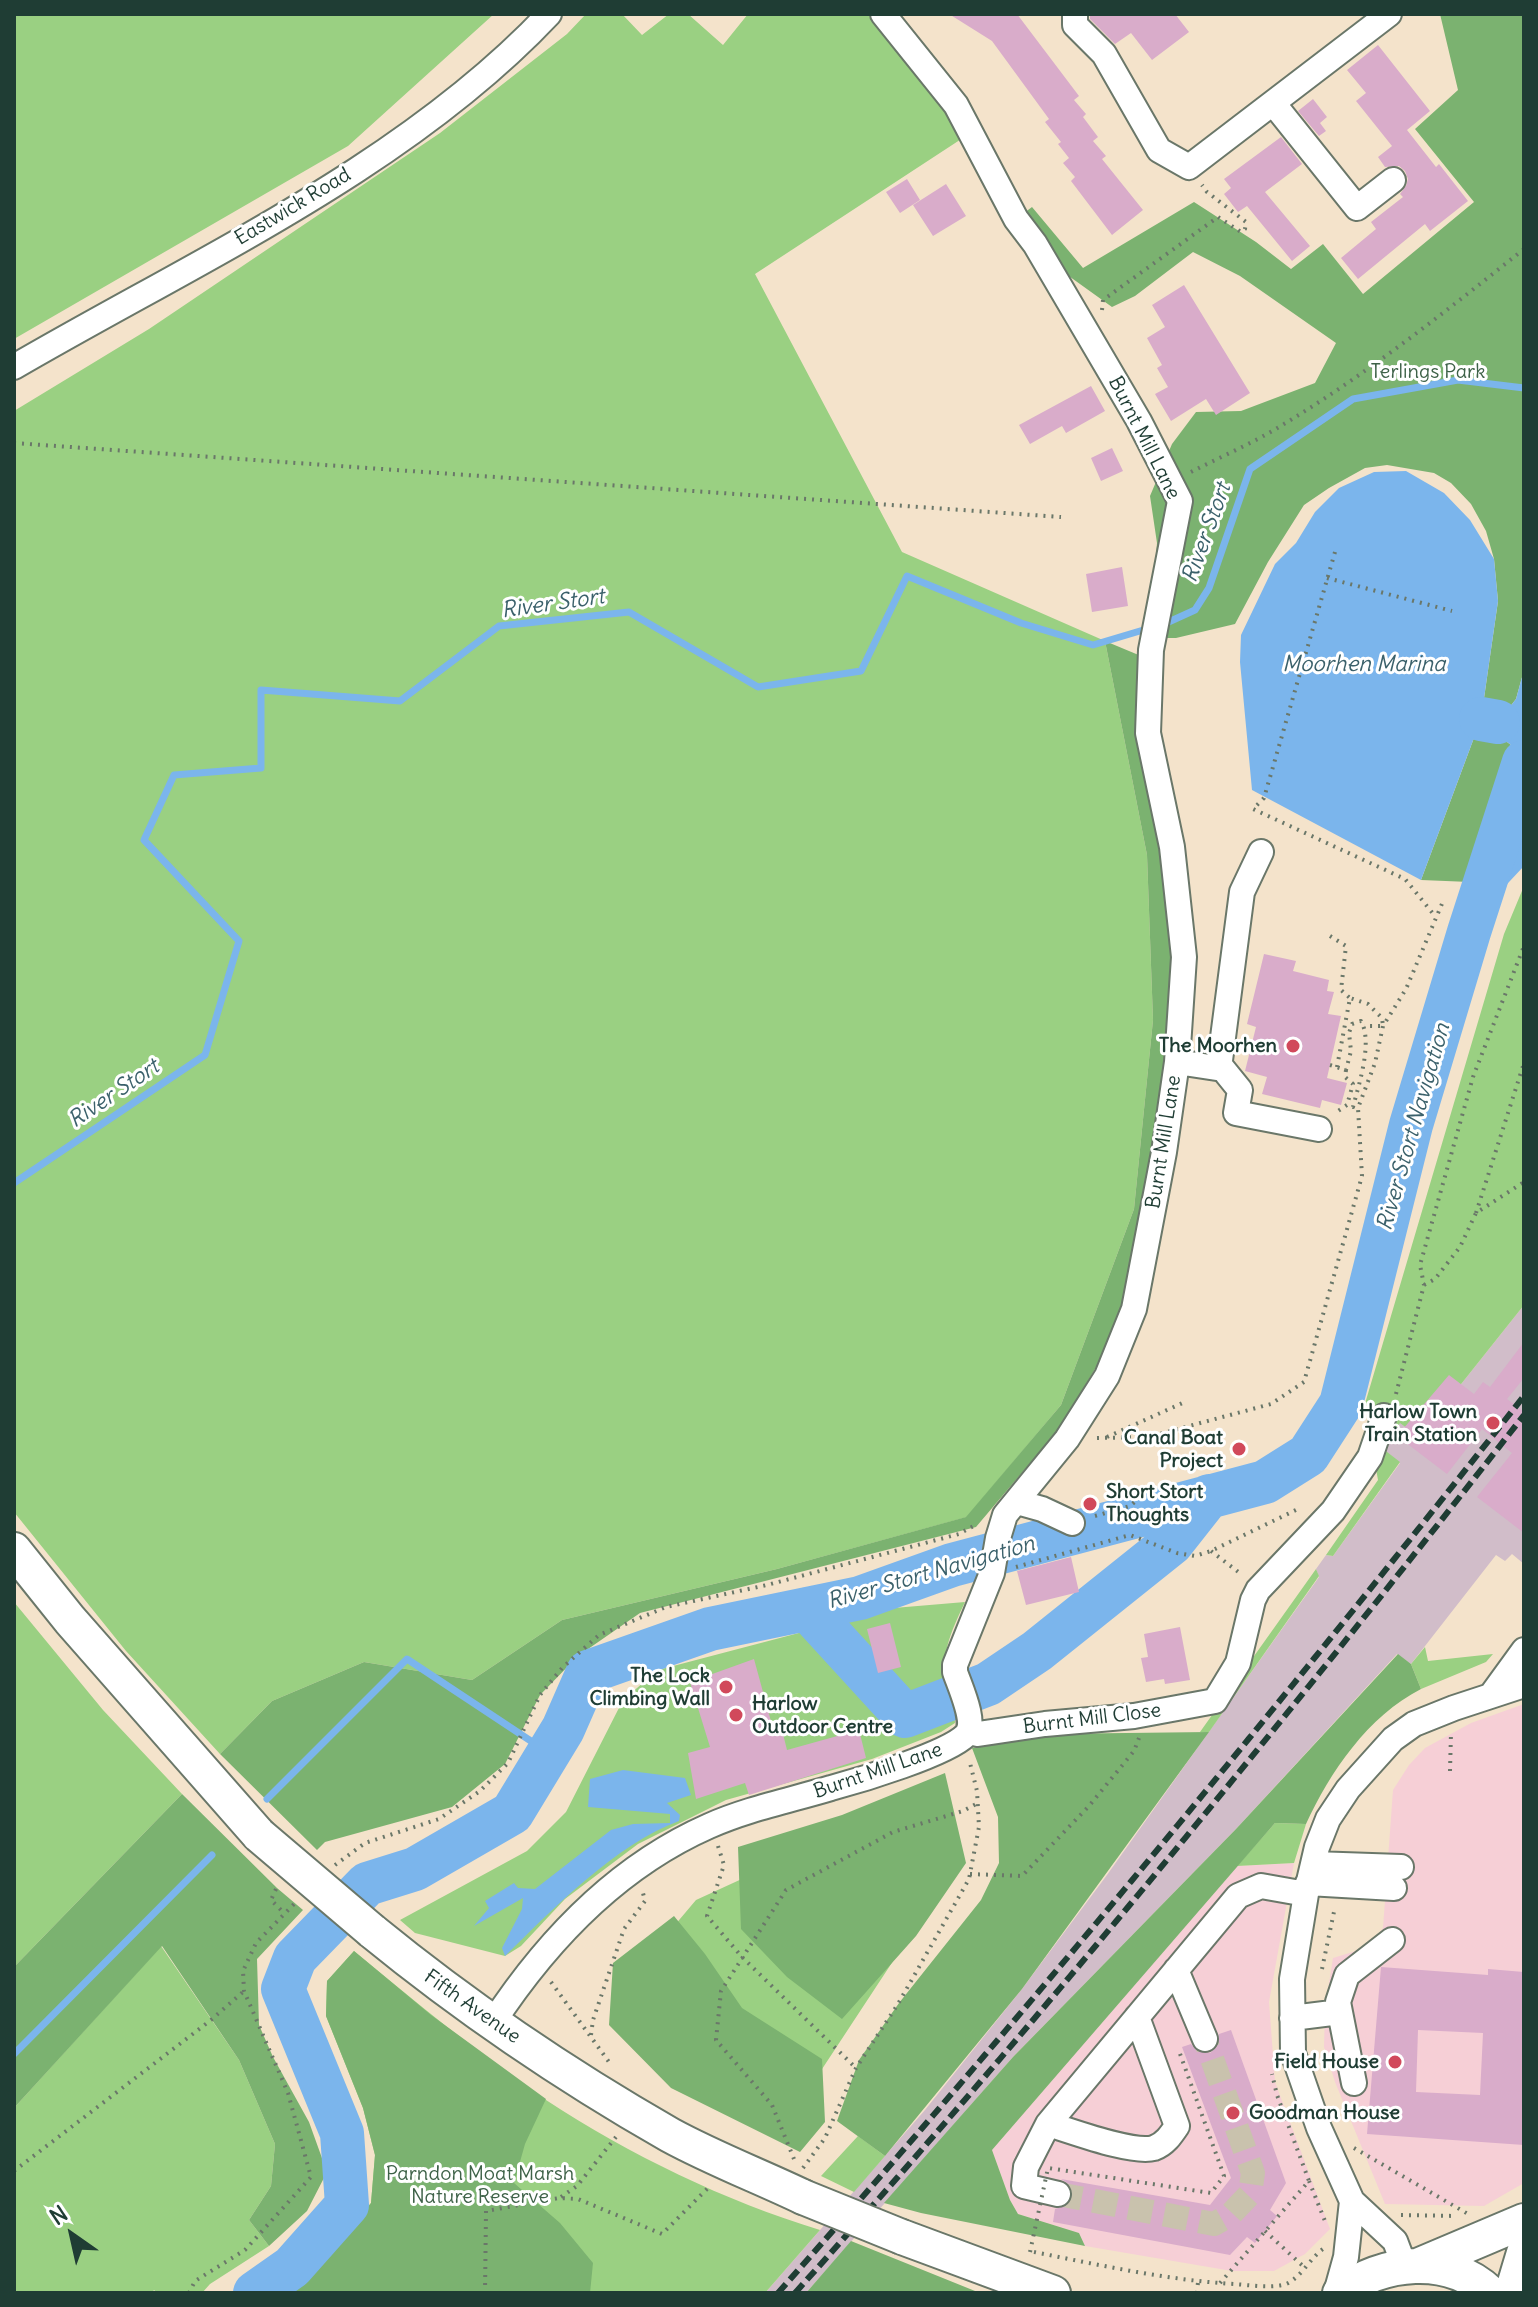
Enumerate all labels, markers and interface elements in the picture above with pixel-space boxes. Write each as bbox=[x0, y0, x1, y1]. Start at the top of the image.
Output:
street label: Eastwick Road bbox=[231, 163, 355, 251]
park label: Terlings Park bbox=[1371, 360, 1485, 384]
street label: Burnt Mill Lane bbox=[1103, 373, 1185, 503]
water label: River Stort bbox=[1177, 480, 1237, 586]
water label: River Stort bbox=[500, 584, 606, 624]
water label: Moorhen Marina bbox=[1282, 652, 1446, 678]
water label: River Stort Navigation bbox=[1372, 1020, 1456, 1234]
place label: The Moorhen bbox=[1159, 1034, 1277, 1058]
marker: The Moorhen bbox=[1284, 1037, 1302, 1055]
water label: River Stort bbox=[64, 1054, 164, 1134]
street label: Burnt Mill Lane bbox=[1142, 1074, 1186, 1210]
place label: Harlow Town Train Station bbox=[1359, 1400, 1477, 1447]
marker: Harlow Town Train Station bbox=[1484, 1414, 1502, 1432]
place label: Canal Boat Project bbox=[1124, 1426, 1223, 1473]
marker: Canal Boat Project bbox=[1230, 1440, 1248, 1458]
place label: Short Stort Thoughts bbox=[1106, 1480, 1203, 1527]
marker: Short Stort Thoughts bbox=[1081, 1495, 1099, 1513]
water label: River Stort Navigation bbox=[824, 1531, 1038, 1615]
place label: The Lock Climbing Wall bbox=[589, 1664, 710, 1711]
marker: The Lock Climbing Wall bbox=[717, 1678, 735, 1696]
place label: Harlow Outdoor Centre bbox=[752, 1692, 893, 1739]
street label: Burnt Mill Close bbox=[1022, 1699, 1162, 1739]
marker: Harlow Outdoor Centre bbox=[727, 1706, 745, 1724]
street label: Burnt Mill Lane bbox=[810, 1738, 946, 1804]
street label: Fifth Avenue bbox=[419, 1965, 525, 2049]
place label: Field House bbox=[1274, 2050, 1379, 2074]
marker: Field House bbox=[1386, 2053, 1404, 2071]
place label: Goodman House bbox=[1249, 2101, 1400, 2125]
marker: Goodman House bbox=[1224, 2104, 1242, 2122]
park label: Parndon Moat Marsh Nature Reserve bbox=[386, 2162, 574, 2209]
north arrow bbox=[32, 2195, 112, 2275]
text: N bbox=[44, 2199, 73, 2231]

